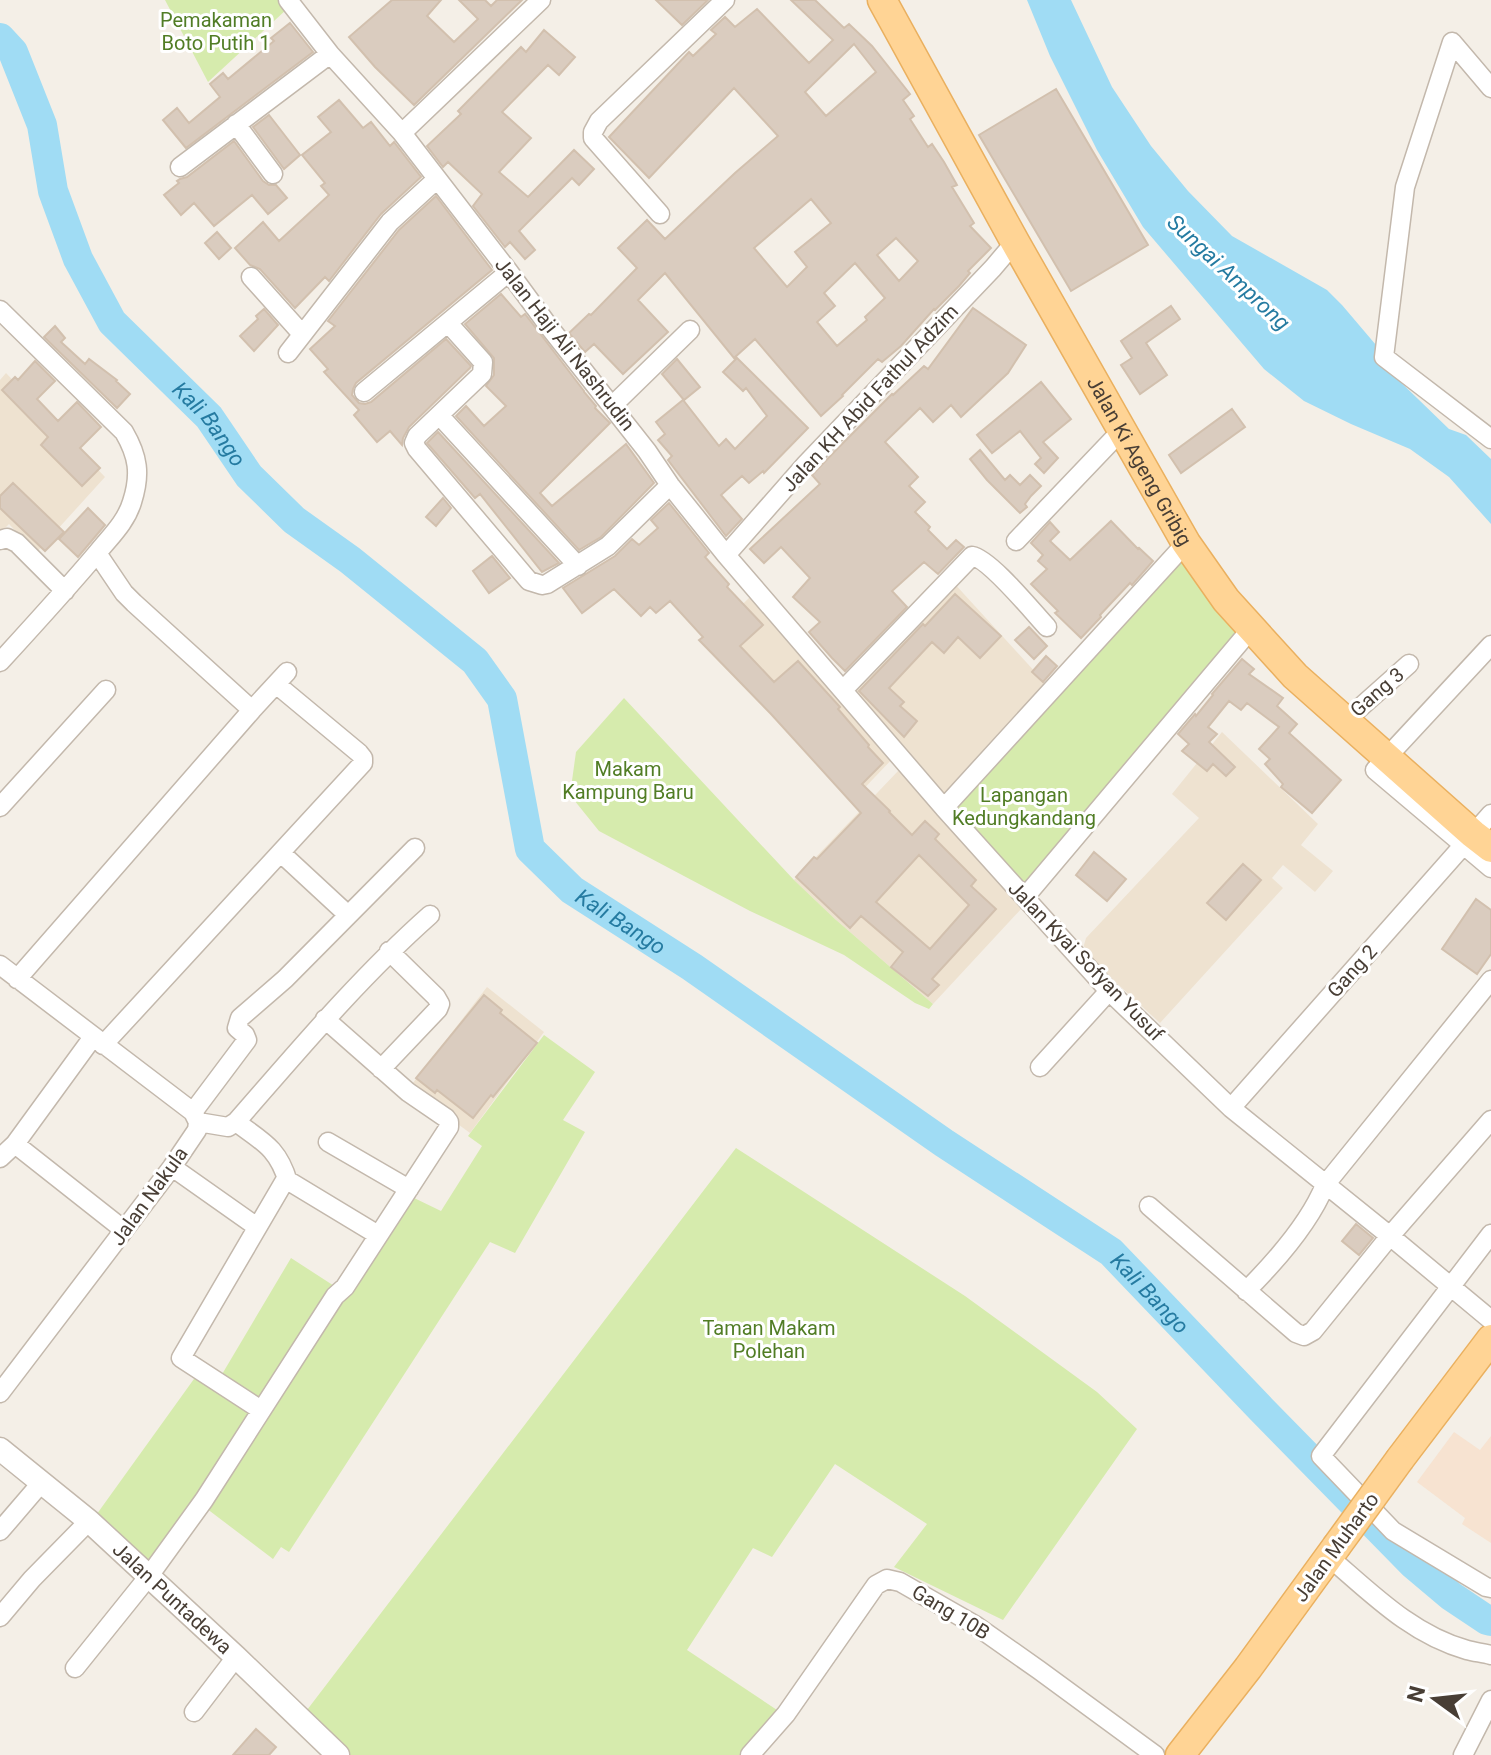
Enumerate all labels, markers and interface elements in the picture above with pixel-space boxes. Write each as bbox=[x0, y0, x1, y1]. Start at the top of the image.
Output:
park label: Pemakaman Boto Putih 1 bbox=[160, 8, 272, 55]
water label: Sungai Amprong bbox=[1162, 209, 1295, 335]
street label: Jalan Haji Ali Nashrudin bbox=[490, 253, 640, 435]
street label: Jalan KH Abid Fathul Adzim bbox=[777, 299, 963, 497]
street label: Jalan Ki Ageng Gribig bbox=[1082, 372, 1197, 550]
water label: Kali Bango bbox=[168, 377, 251, 471]
street label: Gang 3 bbox=[1345, 662, 1409, 722]
park label: Makam Kampung Baru bbox=[562, 757, 694, 804]
park label: Lapangan Kedungkandang bbox=[952, 783, 1096, 830]
street label: Jalan Kyai Sofyan Yusuf bbox=[1003, 876, 1169, 1046]
water label: Kali Bango bbox=[571, 884, 670, 960]
street label: Gang 2 bbox=[1322, 940, 1382, 1002]
street label: Jalan Nakula bbox=[105, 1142, 193, 1250]
water label: Kali Bango bbox=[1106, 1248, 1194, 1339]
park label: Taman Makam Polehan bbox=[702, 1316, 836, 1363]
street label: Jalan Muharto bbox=[1288, 1488, 1384, 1606]
street label: Jalan Puntadewa bbox=[108, 1537, 237, 1659]
street label: Gang 10B bbox=[908, 1579, 994, 1645]
north arrow bbox=[1395, 1659, 1475, 1739]
text: N bbox=[1402, 1683, 1430, 1705]

